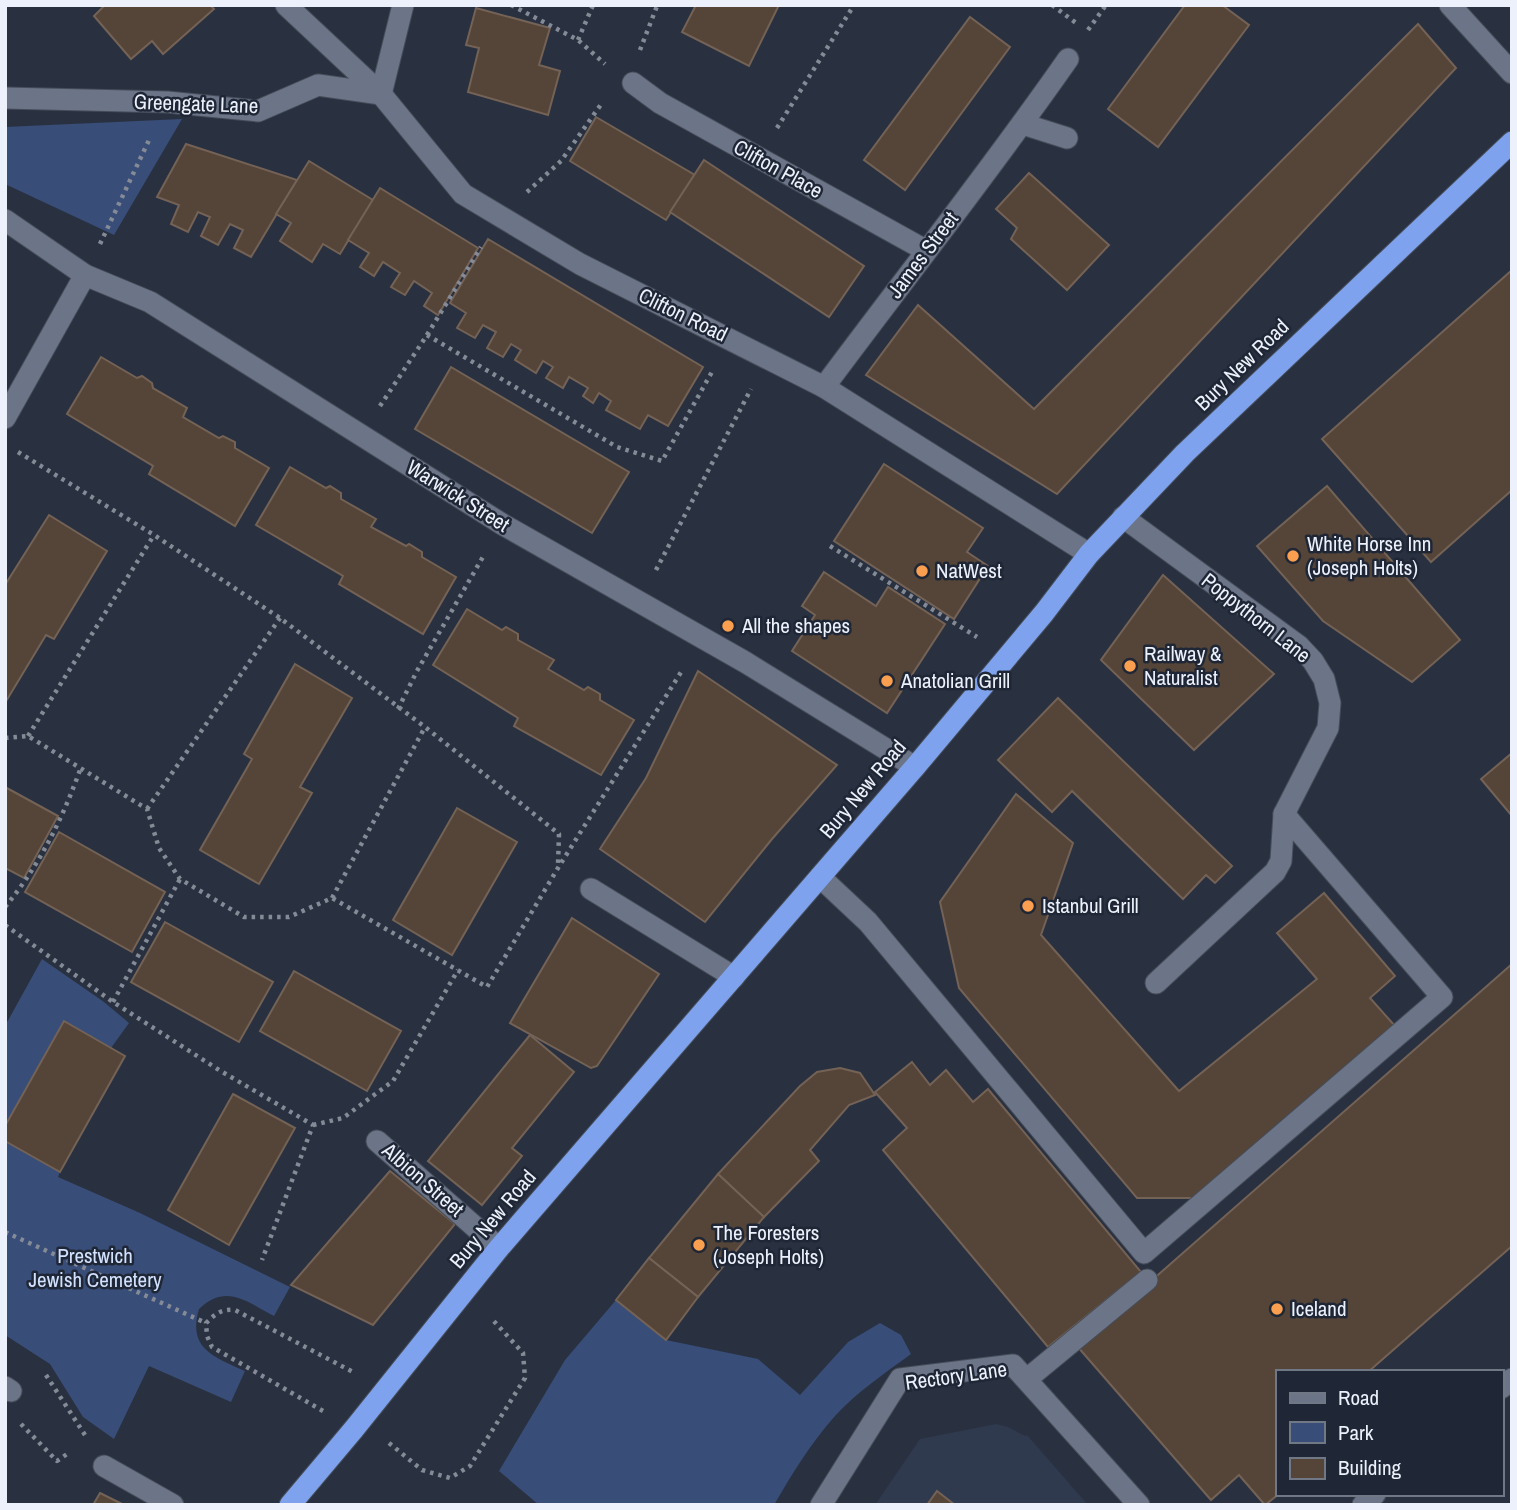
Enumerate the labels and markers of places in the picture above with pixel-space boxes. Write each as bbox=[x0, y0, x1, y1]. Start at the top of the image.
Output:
place label: White Horse Inn (Joseph Holts) bbox=[1307, 529, 1431, 582]
marker: White Horse Inn (Joseph Holts) bbox=[1285, 548, 1301, 564]
place label: NatWest bbox=[936, 556, 1002, 585]
marker: NatWest bbox=[914, 563, 930, 579]
place label: All the shapes bbox=[741, 611, 850, 640]
marker: All the shapes bbox=[720, 618, 736, 634]
place label: Railway & Naturalist bbox=[1144, 639, 1222, 692]
marker: Railway & Naturalist bbox=[1122, 658, 1138, 674]
place label: Anatolian Grill bbox=[900, 666, 1010, 695]
marker: Anatolian Grill bbox=[879, 673, 895, 689]
place label: Istanbul Grill bbox=[1042, 891, 1139, 920]
marker: Istanbul Grill bbox=[1020, 898, 1036, 914]
place label: The Foresters (Joseph Holts) bbox=[713, 1218, 824, 1271]
marker: The Foresters (Joseph Holts) bbox=[691, 1237, 707, 1253]
place label: Iceland bbox=[1291, 1294, 1347, 1323]
marker: Iceland bbox=[1269, 1301, 1285, 1317]

